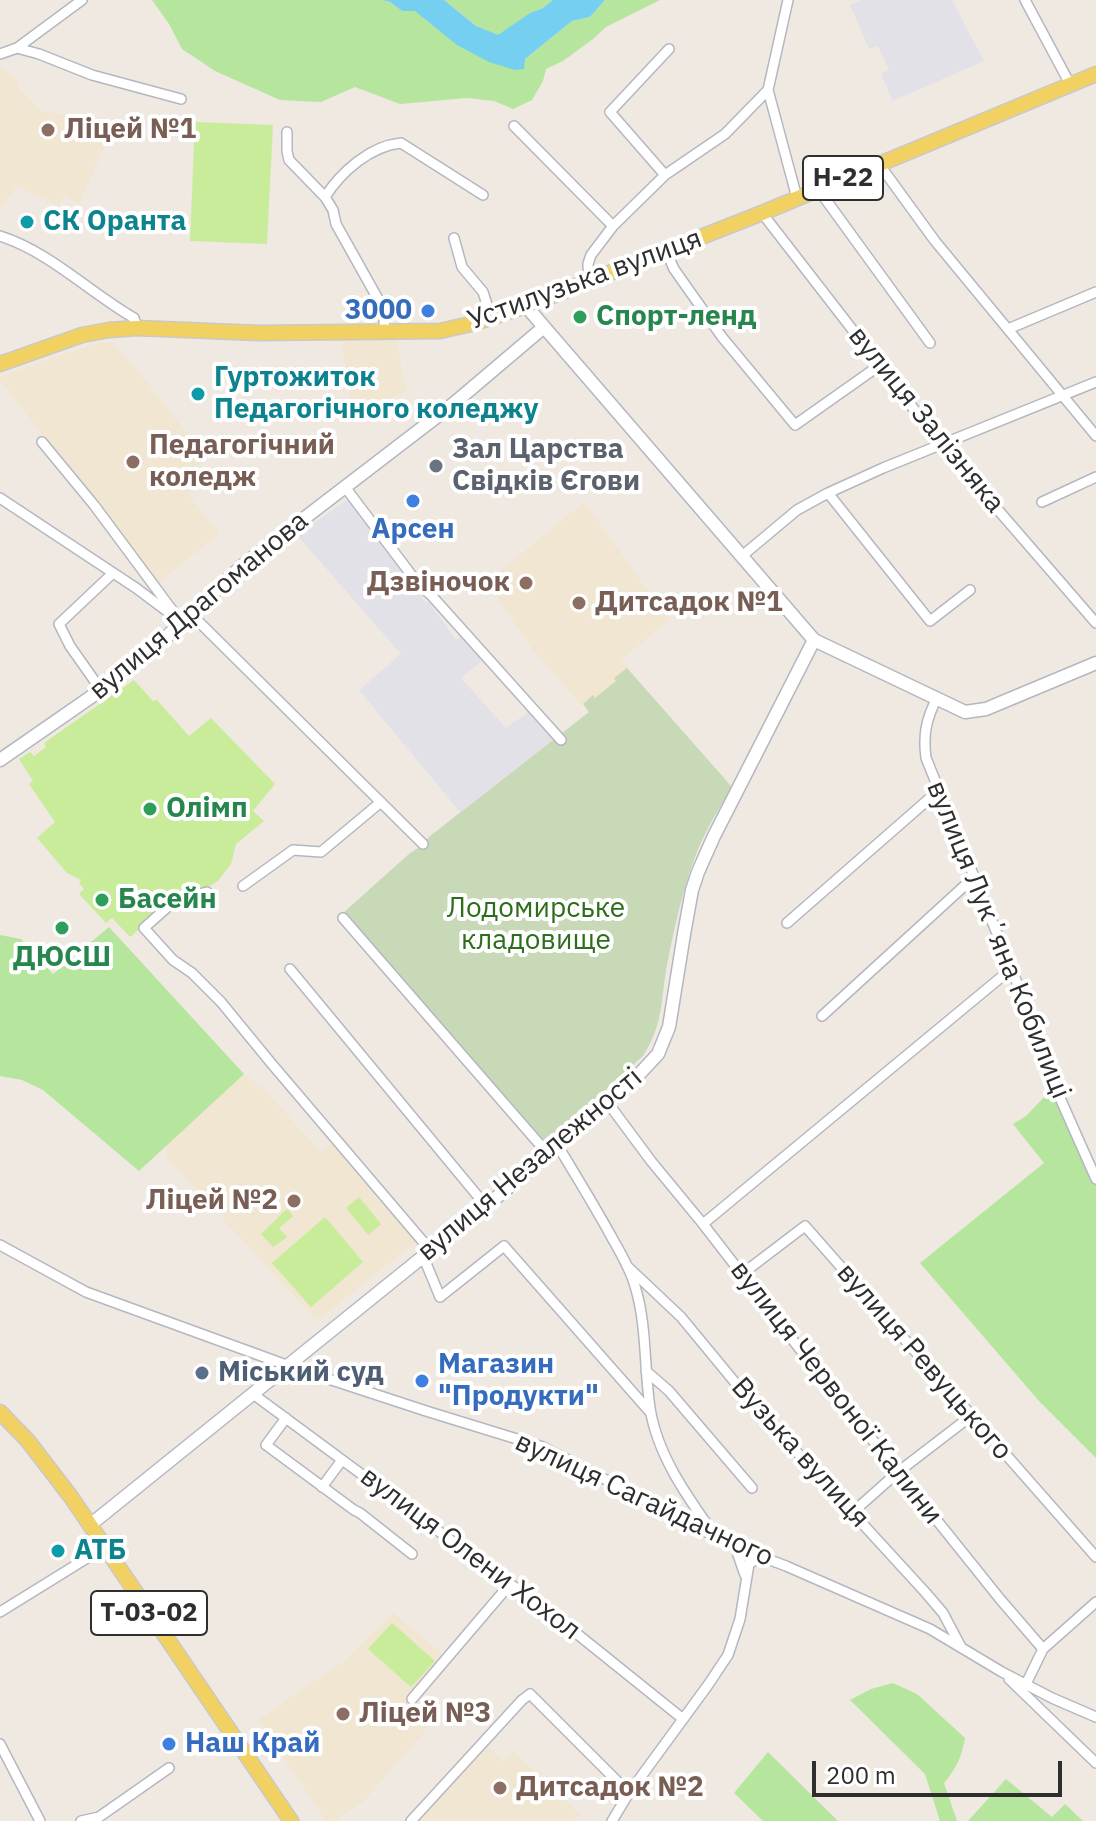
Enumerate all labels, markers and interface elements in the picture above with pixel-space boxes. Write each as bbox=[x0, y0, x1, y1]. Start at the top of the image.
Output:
place label: Ліцей №1 bbox=[64, 113, 196, 147]
marker: Ліцей №1 bbox=[39, 121, 57, 139]
road number: Н-22 bbox=[803, 156, 883, 200]
place label: СК Оранта bbox=[43, 205, 186, 239]
marker: СК Оранта bbox=[18, 213, 36, 231]
street label: Устилузька вулиця bbox=[463, 222, 707, 338]
place label: 3000 bbox=[345, 294, 412, 328]
place label: Спорт-ленд bbox=[596, 300, 756, 334]
marker: 3000 bbox=[419, 302, 437, 320]
marker: Спорт-ленд bbox=[571, 308, 589, 326]
street label: вулиця Залізняка bbox=[841, 320, 1011, 520]
place label: Гуртожиток Педагогічного коледжу bbox=[214, 361, 538, 427]
marker: Гуртожиток Педагогічного коледжу bbox=[189, 385, 207, 403]
place label: Педагогічний коледж bbox=[149, 429, 335, 495]
place label: Зал Царства Свідків Єгови bbox=[452, 433, 640, 499]
marker: Педагогічний коледж bbox=[124, 453, 142, 471]
marker: Зал Царства Свідків Єгови bbox=[427, 457, 445, 475]
marker: Арсен bbox=[404, 492, 422, 510]
street label: вулиця Драгоманова bbox=[83, 505, 315, 707]
place label: Арсен bbox=[371, 513, 455, 547]
place label: Дзвіночок bbox=[367, 566, 510, 600]
marker: Дзвіночок bbox=[517, 574, 535, 592]
place label: Дитсадок №1 bbox=[595, 586, 783, 620]
marker: Дитсадок №1 bbox=[570, 594, 588, 612]
street label: вулиця Лукʼяна Кобилиці bbox=[919, 776, 1077, 1104]
place label: Олімп bbox=[166, 792, 248, 826]
marker: Олімп bbox=[141, 800, 159, 818]
place label: Басейн bbox=[118, 883, 217, 917]
marker: Басейн bbox=[93, 891, 111, 909]
park label: Лодомирське кладовище bbox=[447, 892, 625, 958]
marker: ДЮСШ bbox=[53, 919, 71, 937]
place label: ДЮСШ bbox=[13, 941, 111, 975]
street label: вулиця Незалежності bbox=[411, 1061, 649, 1269]
place label: Ліцей №2 bbox=[146, 1184, 278, 1218]
marker: Ліцей №2 bbox=[285, 1192, 303, 1210]
street label: вулиця Червоної Калини bbox=[723, 1255, 949, 1531]
street label: вулиця Ревуцького bbox=[829, 1257, 1019, 1467]
place label: Магазин "Продукти" bbox=[438, 1348, 599, 1414]
place label: Міський суд bbox=[218, 1356, 384, 1390]
marker: Міський суд bbox=[193, 1364, 211, 1382]
street label: Вузька вулиця bbox=[724, 1371, 876, 1535]
marker: Магазин "Продукти" bbox=[413, 1372, 431, 1390]
street label: вулиця Сагайдачного bbox=[510, 1425, 778, 1575]
street label: вулиця Олени Хохол bbox=[353, 1460, 587, 1648]
place label: АТБ bbox=[74, 1534, 126, 1568]
marker: АТБ bbox=[49, 1542, 67, 1560]
road number: Т-03-02 bbox=[91, 1591, 207, 1635]
place label: Ліцей №3 bbox=[359, 1697, 491, 1731]
marker: Ліцей №3 bbox=[334, 1705, 352, 1723]
place label: Наш Край bbox=[185, 1727, 320, 1761]
marker: Наш Край bbox=[160, 1735, 178, 1753]
scale bar bbox=[816, 1745, 1066, 1795]
text: 200 m bbox=[826, 1759, 896, 1791]
place label: Дитсадок №2 bbox=[516, 1771, 704, 1805]
marker: Дитсадок №2 bbox=[491, 1779, 509, 1797]

